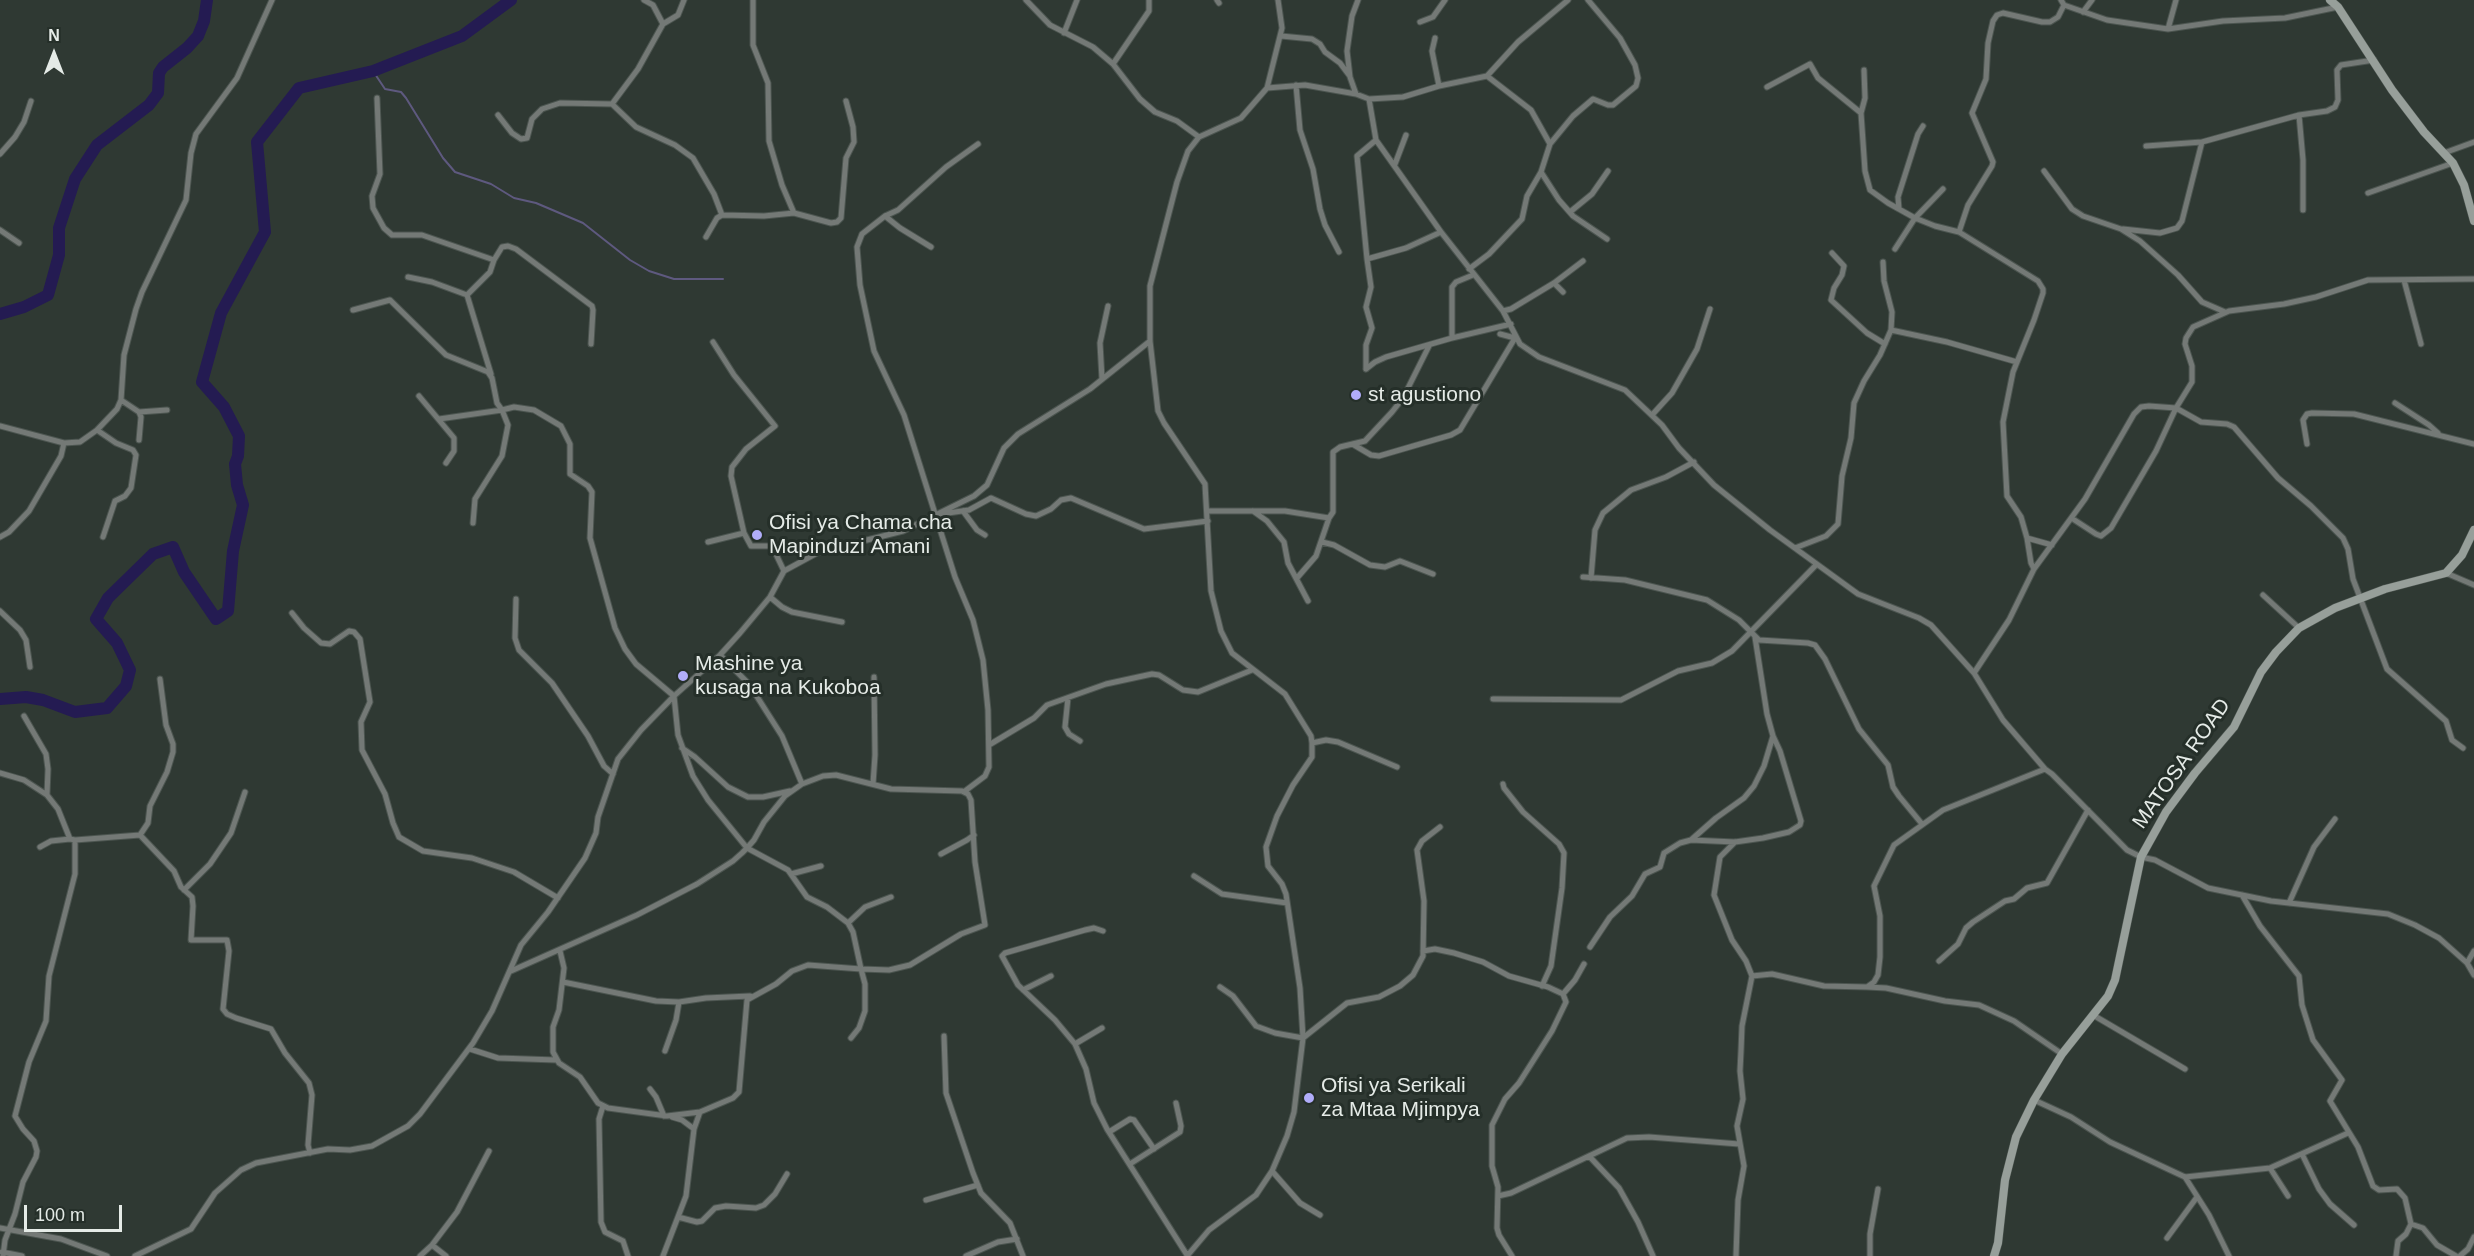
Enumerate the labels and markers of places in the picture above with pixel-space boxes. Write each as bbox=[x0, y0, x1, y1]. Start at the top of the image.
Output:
place label: st agustiono bbox=[1368, 382, 1481, 408]
marker: st agustiono bbox=[1349, 388, 1363, 402]
place label: Ofisi ya Chama cha Mapinduzi Amani bbox=[769, 510, 952, 560]
marker: Ofisi ya Chama cha Mapinduzi Amani bbox=[750, 528, 764, 542]
place label: Mashine ya kusaga na Kukoboa bbox=[695, 651, 881, 701]
marker: Mashine ya kusaga na Kukoboa bbox=[676, 669, 690, 683]
place label: Ofisi ya Serikali za Mtaa Mjimpya bbox=[1321, 1073, 1480, 1123]
marker: Ofisi ya Serikali za Mtaa Mjimpya bbox=[1302, 1091, 1316, 1105]

